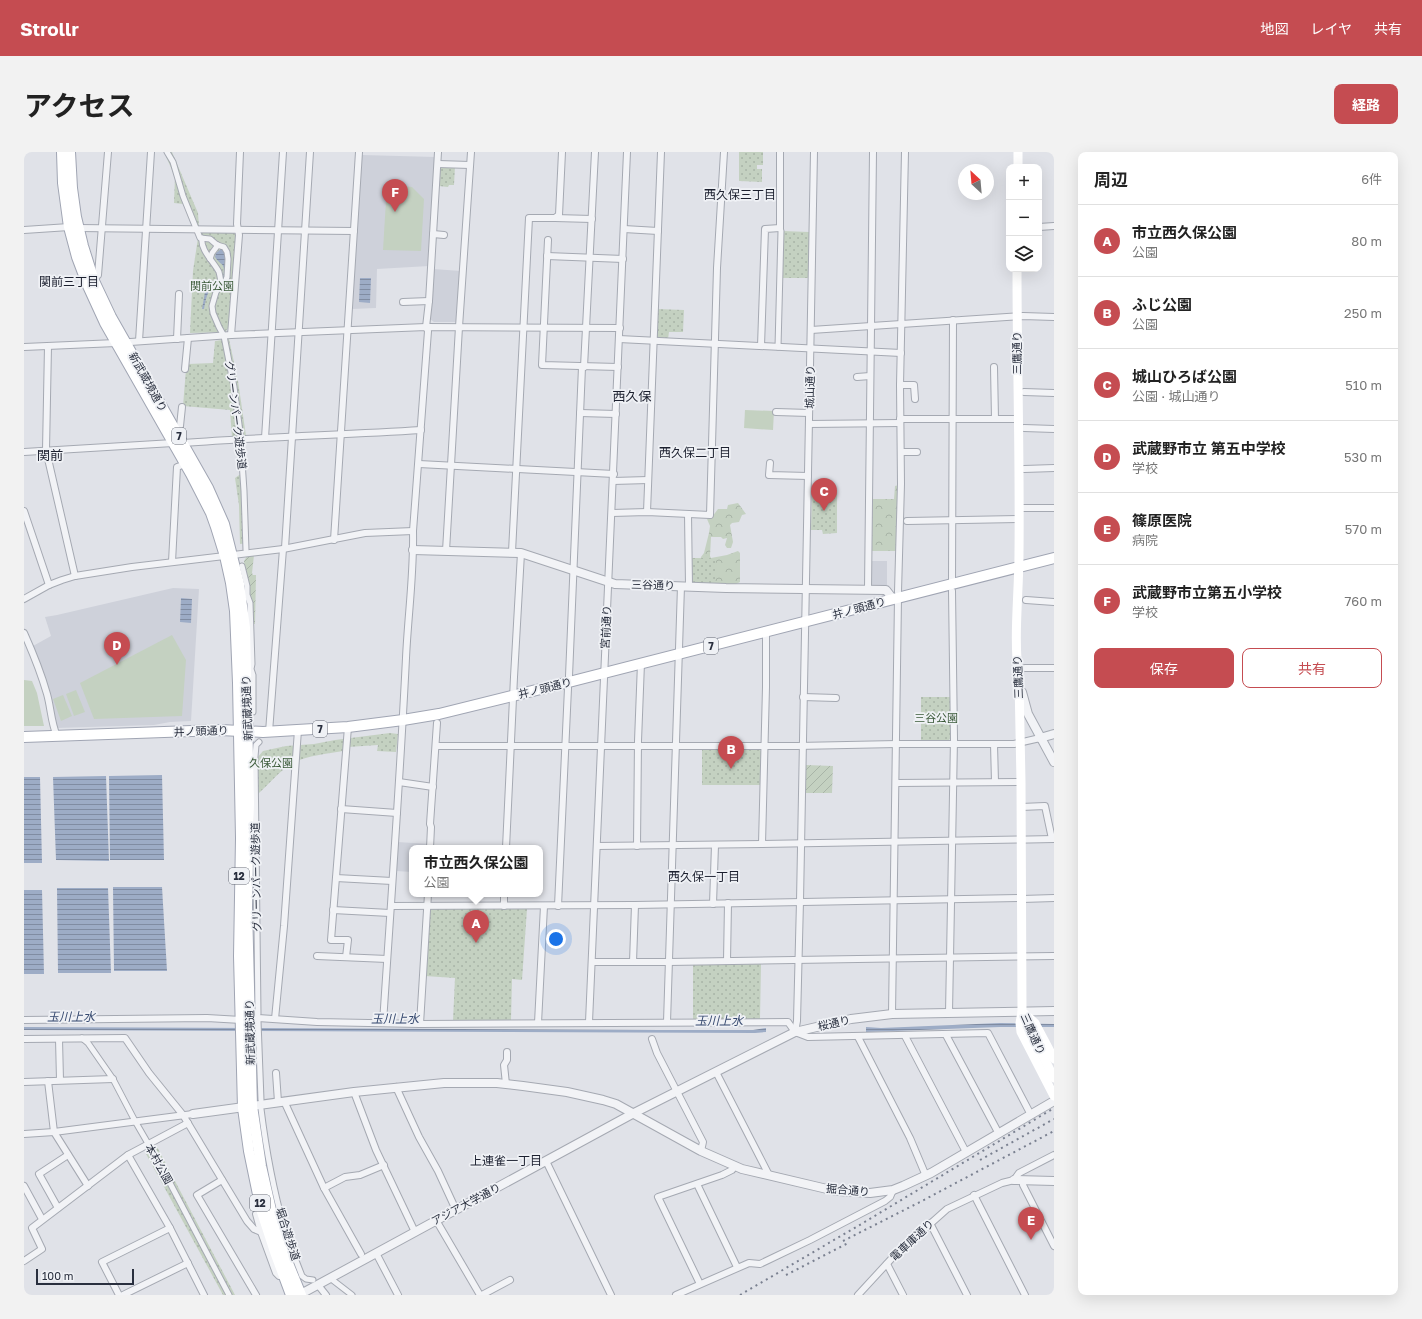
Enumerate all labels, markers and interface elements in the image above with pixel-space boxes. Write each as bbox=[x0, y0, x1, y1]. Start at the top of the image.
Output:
text: Strollr bbox=[20, 17, 79, 40]
text: 地図 bbox=[1260, 20, 1288, 37]
text: レイヤ bbox=[1310, 20, 1352, 37]
text: 共有 bbox=[1374, 20, 1402, 37]
button: 経路 bbox=[1334, 84, 1398, 124]
text: アクセス bbox=[24, 89, 135, 122]
north arrow bbox=[958, 164, 994, 200]
map controls bbox=[1006, 164, 1042, 272]
button: + bbox=[1006, 164, 1042, 200]
text: 周辺 bbox=[1094, 169, 1128, 190]
text: 6件 bbox=[1361, 171, 1382, 187]
pin: F bbox=[382, 179, 408, 212]
district label: 西久保三丁目 bbox=[704, 187, 776, 202]
button: − bbox=[1006, 200, 1042, 236]
text: 市立西久保公園 bbox=[1132, 223, 1237, 241]
text: A bbox=[1102, 233, 1112, 249]
text: 80 m bbox=[1351, 233, 1382, 249]
button: layers bbox=[1006, 236, 1042, 272]
text: 公園 bbox=[1132, 244, 1158, 260]
district label: 関前三丁目 bbox=[39, 274, 99, 289]
park label: 関前公園 bbox=[190, 279, 234, 292]
text: ふじ公園 bbox=[1132, 295, 1192, 313]
text: B bbox=[1102, 305, 1112, 321]
text: 250 m bbox=[1344, 305, 1382, 321]
text: 公園 bbox=[1132, 316, 1158, 332]
street label: 三鷹通り bbox=[1010, 331, 1023, 375]
street label: 新武蔵境通り bbox=[127, 350, 170, 414]
street label: グリーンパーク遊歩道 bbox=[223, 360, 250, 470]
street label: 城山通り bbox=[803, 365, 816, 409]
text: 城山ひろば公園 bbox=[1132, 367, 1237, 385]
text: C bbox=[1102, 377, 1112, 393]
text: 510 m bbox=[1345, 377, 1382, 393]
district label: 西久保 bbox=[612, 388, 652, 404]
text: 公園 · 城山通り bbox=[1132, 388, 1220, 404]
road number: 7 bbox=[172, 428, 186, 444]
text: 武蔵野市立 第五中学校 bbox=[1132, 439, 1286, 457]
district label: 西久保二丁目 bbox=[659, 445, 731, 460]
district label: 関前 bbox=[37, 447, 63, 463]
text: D bbox=[1102, 449, 1112, 465]
text: 530 m bbox=[1344, 449, 1382, 465]
text: 学校 bbox=[1132, 460, 1158, 476]
pin: C bbox=[811, 478, 837, 511]
text: 篠原医院 bbox=[1132, 511, 1192, 529]
text: E bbox=[1103, 521, 1111, 537]
text: 570 m bbox=[1345, 521, 1382, 537]
text: 病院 bbox=[1132, 532, 1158, 548]
street label: 三谷通り bbox=[631, 578, 675, 591]
text: 武蔵野市立第五小学校 bbox=[1132, 583, 1282, 601]
text: F bbox=[1103, 593, 1111, 609]
text: 760 m bbox=[1344, 593, 1382, 609]
street label: 井ノ頭通り bbox=[831, 594, 887, 621]
text: 学校 bbox=[1132, 604, 1158, 620]
street label: 宮前通り bbox=[598, 605, 613, 649]
pin: D bbox=[104, 632, 130, 665]
road number: 7 bbox=[704, 638, 718, 654]
button: 保存 bbox=[1094, 648, 1234, 688]
button: 共有 bbox=[1242, 648, 1382, 688]
street label: 三鷹通り bbox=[1010, 655, 1025, 699]
street label: 新武蔵境通り bbox=[239, 675, 254, 741]
street label: 井ノ頭通り bbox=[517, 675, 573, 700]
park label: 三谷公園 bbox=[914, 711, 958, 724]
road number: 7 bbox=[313, 721, 327, 737]
street label: 井ノ頭通り bbox=[173, 723, 229, 738]
pin: B bbox=[718, 736, 744, 769]
park label: 久保公園 bbox=[249, 756, 293, 769]
street label: グリーンパーク遊歩道 bbox=[248, 822, 263, 932]
popup bbox=[409, 845, 543, 897]
text: 市立西久保公園 bbox=[423, 853, 529, 871]
road number: 12 bbox=[229, 868, 249, 884]
district label: 西久保一丁目 bbox=[668, 869, 740, 884]
text: 公園 bbox=[423, 874, 450, 890]
pin: A bbox=[463, 910, 489, 943]
your location bbox=[546, 929, 566, 949]
street label: 新武蔵境通り bbox=[242, 999, 257, 1065]
water label: 玉川上水 bbox=[47, 1009, 97, 1024]
water label: 玉川上水 bbox=[371, 1011, 421, 1026]
street label: 三鷹通り bbox=[1019, 1011, 1048, 1057]
street label: 桜通り bbox=[816, 1012, 851, 1033]
water label: 玉川上水 bbox=[695, 1013, 745, 1028]
street label: 本村公園 bbox=[143, 1141, 176, 1186]
district label: 上連雀一丁目 bbox=[470, 1153, 542, 1168]
street label: アジア大学通り bbox=[429, 1180, 503, 1227]
street label: 掘合通り bbox=[826, 1181, 871, 1198]
road number: 12 bbox=[250, 1195, 270, 1211]
street label: 堀合遊歩道 bbox=[274, 1206, 303, 1262]
pin: E bbox=[1018, 1207, 1044, 1240]
street label: 電車庫通り bbox=[887, 1216, 936, 1263]
scale bar bbox=[36, 1267, 134, 1286]
text: 100 m bbox=[42, 1269, 73, 1282]

